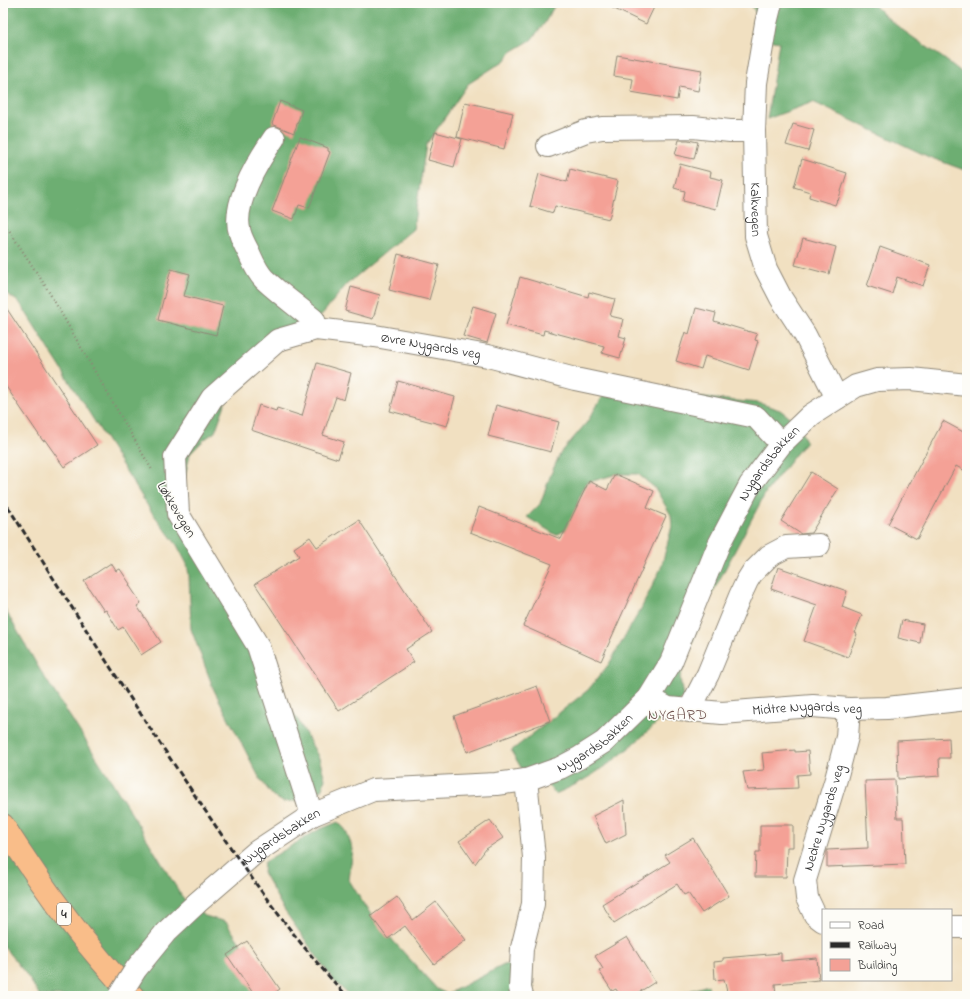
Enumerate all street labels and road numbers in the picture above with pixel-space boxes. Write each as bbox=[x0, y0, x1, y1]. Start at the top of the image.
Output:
street label: Kalkvegen bbox=[744, 182, 767, 237]
street label: Øvre Nygards veg bbox=[379, 327, 482, 366]
street label: Nygardsbakken bbox=[733, 421, 805, 505]
street label: Løkkevegen bbox=[150, 478, 201, 543]
street label: Midtre Nygards veg bbox=[751, 696, 862, 721]
street label: Nygardsbakken bbox=[553, 708, 638, 778]
street label: Nedre Nygards veg bbox=[798, 762, 851, 873]
street label: Nygardsbakken bbox=[237, 802, 323, 870]
road number: 4 bbox=[57, 903, 71, 925]

